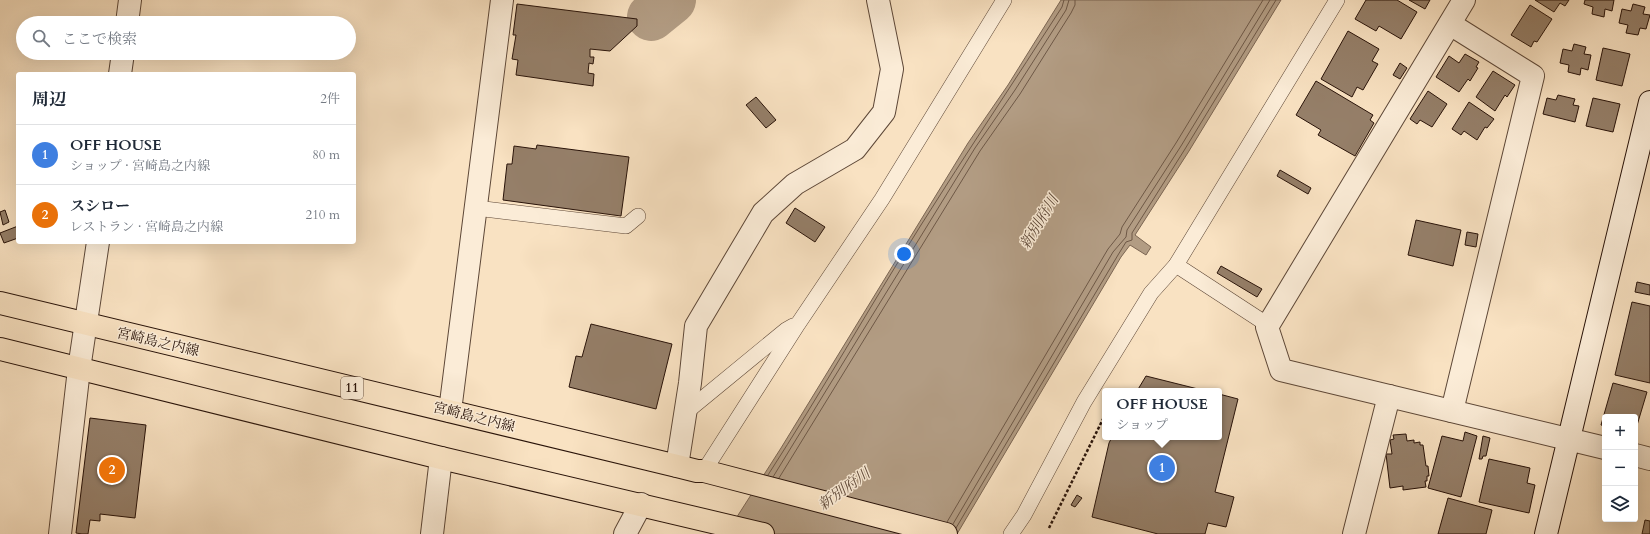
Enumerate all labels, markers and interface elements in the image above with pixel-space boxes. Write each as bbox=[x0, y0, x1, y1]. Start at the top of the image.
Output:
search box bbox=[16, 16, 356, 60]
icon: search bbox=[30, 27, 52, 49]
text: ここで検索 bbox=[62, 29, 137, 49]
text: 周辺 bbox=[32, 88, 66, 111]
text: 2件 bbox=[320, 90, 340, 108]
text: OFF HOUSE bbox=[70, 135, 162, 155]
text: 1 bbox=[42, 146, 48, 164]
text: 80 m bbox=[312, 146, 340, 164]
text: ショップ · 宮崎島之内線 bbox=[70, 157, 210, 175]
water label: 新別府川 bbox=[1015, 189, 1064, 253]
text: スシロー bbox=[70, 196, 130, 216]
text: 2 bbox=[42, 206, 48, 224]
text: 210 m bbox=[306, 206, 340, 224]
text: レストラン · 宮崎島之内線 bbox=[70, 218, 223, 236]
your location bbox=[894, 244, 914, 264]
street label: 宮崎島之内線 bbox=[115, 323, 201, 361]
road number: 11 bbox=[341, 377, 363, 399]
popup bbox=[1102, 388, 1222, 440]
text: OFF HOUSE bbox=[1116, 394, 1208, 414]
street label: 宮崎島之内線 bbox=[431, 398, 517, 436]
map controls bbox=[1602, 414, 1638, 522]
button: + bbox=[1602, 414, 1638, 450]
text: ショップ bbox=[1116, 416, 1168, 434]
button: − bbox=[1602, 450, 1638, 486]
pin: 1 bbox=[1149, 453, 1175, 483]
pin: 2 bbox=[99, 455, 125, 485]
water label: 新別府川 bbox=[814, 462, 876, 515]
button: layers bbox=[1602, 486, 1638, 522]

